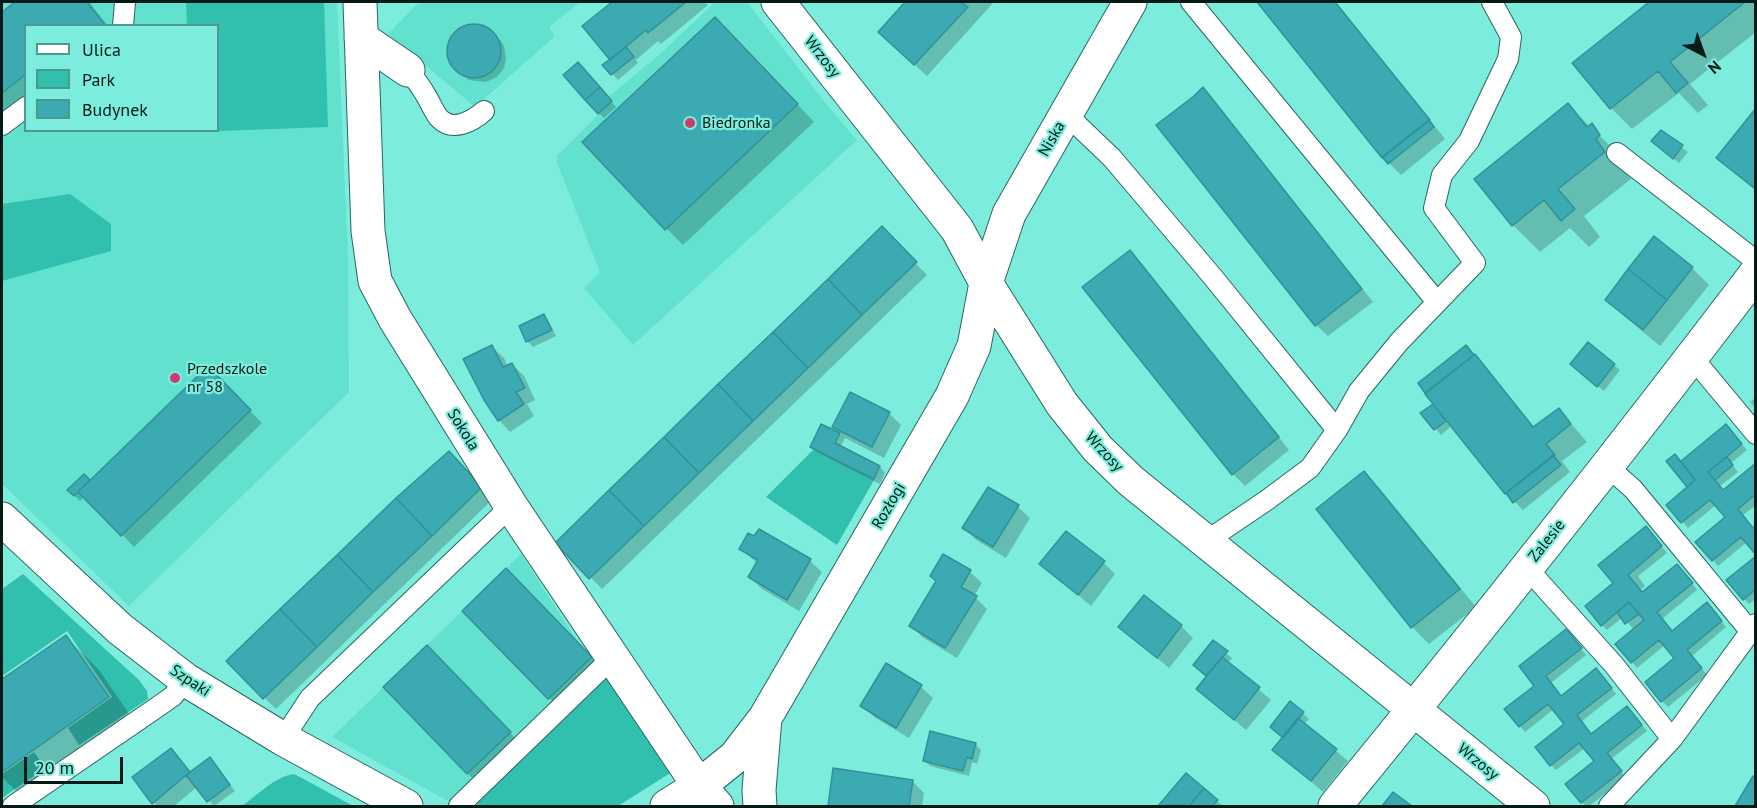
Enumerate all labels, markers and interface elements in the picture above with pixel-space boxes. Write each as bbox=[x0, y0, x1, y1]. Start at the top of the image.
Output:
legend bbox=[24, 24, 219, 132]
north arrow bbox=[1673, 24, 1733, 84]
street label: Wrzosy bbox=[800, 32, 844, 82]
text: Ulica bbox=[82, 38, 121, 61]
text: N bbox=[1704, 57, 1725, 79]
text: Park bbox=[82, 68, 115, 91]
text: Budynek bbox=[82, 98, 148, 121]
place label: Biedronka bbox=[702, 113, 771, 133]
marker: Biedronka bbox=[683, 116, 697, 130]
street label: Niska bbox=[1034, 118, 1070, 160]
place label: Przedszkole nr 58 bbox=[187, 359, 267, 397]
marker: Przedszkole nr 58 bbox=[168, 371, 182, 385]
street label: Sokola bbox=[443, 406, 483, 454]
street label: Wrzosy bbox=[1081, 428, 1127, 476]
street label: Rozłogi bbox=[868, 479, 910, 533]
street label: Zalesie bbox=[1525, 516, 1569, 566]
street label: Szpaki bbox=[166, 661, 214, 701]
street label: Wrzosy bbox=[1453, 740, 1503, 784]
scale bar bbox=[27, 745, 126, 783]
text: 20 m bbox=[35, 756, 74, 779]

